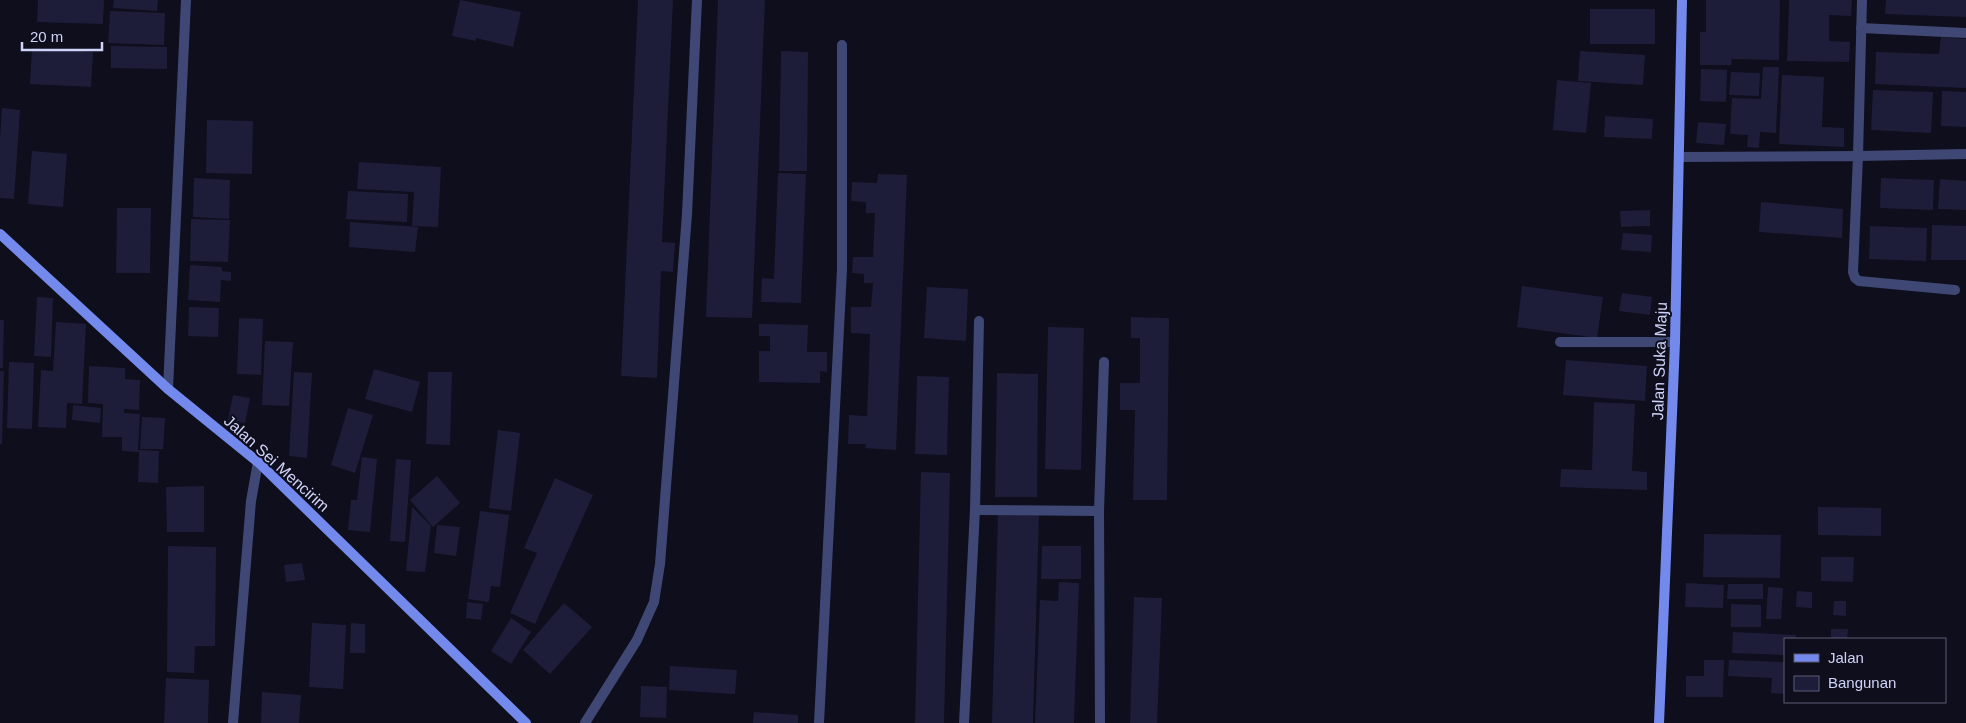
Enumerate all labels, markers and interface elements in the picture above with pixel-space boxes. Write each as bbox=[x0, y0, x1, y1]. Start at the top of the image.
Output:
scale bar bbox=[22, 20, 102, 52]
text: 20 m bbox=[30, 28, 63, 45]
street label: Jalan Suka Maju bbox=[1649, 302, 1670, 420]
street label: Jalan Sei Mencirim bbox=[221, 412, 333, 515]
legend bbox=[1784, 638, 1946, 703]
text: Jalan bbox=[1828, 649, 1864, 666]
text: Bangunan bbox=[1828, 674, 1896, 691]

